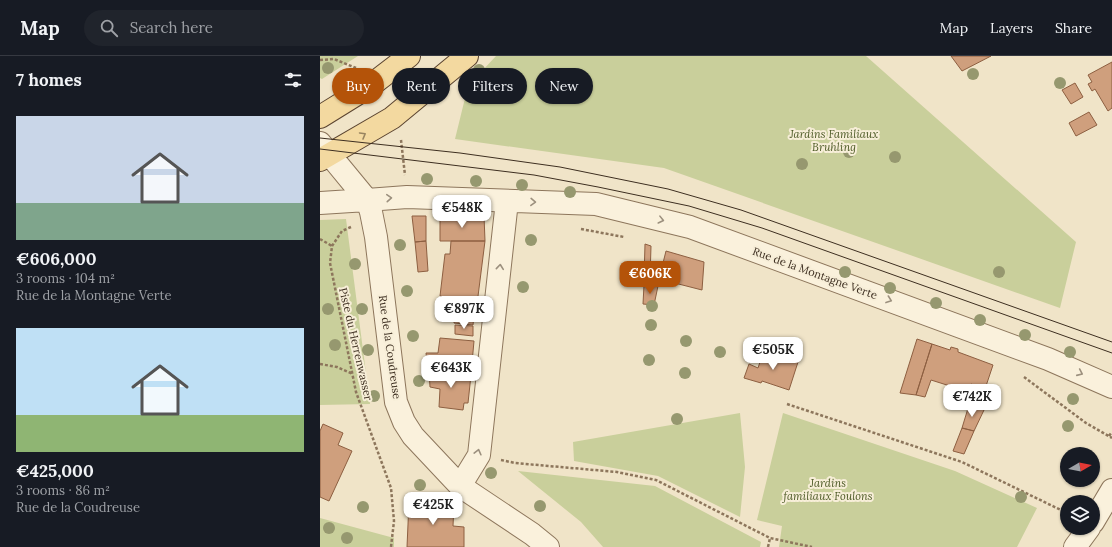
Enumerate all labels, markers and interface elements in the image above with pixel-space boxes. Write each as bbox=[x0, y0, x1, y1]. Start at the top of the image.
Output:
search box bbox=[84, 10, 364, 46]
text: Map bbox=[20, 16, 60, 40]
icon: search bbox=[98, 17, 120, 39]
text: Search here bbox=[130, 18, 213, 37]
text: Map bbox=[940, 19, 968, 37]
text: Layers bbox=[990, 19, 1033, 37]
text: Share bbox=[1055, 19, 1092, 37]
chip: Buy bbox=[332, 68, 384, 104]
chip: Rent bbox=[392, 68, 450, 104]
chip: Filters bbox=[458, 68, 527, 104]
chip: New bbox=[535, 68, 593, 104]
text: 7 homes bbox=[16, 69, 82, 91]
icon: filters bbox=[282, 69, 304, 91]
park label: Jardins Familiaux Bruhling bbox=[789, 127, 878, 154]
one-way arrow bbox=[359, 132, 366, 139]
icon: home bbox=[124, 142, 196, 214]
one-way arrow bbox=[386, 194, 392, 203]
pin: €548K bbox=[434, 195, 490, 229]
one-way arrow bbox=[530, 197, 536, 206]
text: €548K bbox=[441, 199, 483, 216]
one-way arrow bbox=[658, 215, 664, 223]
street label: Rue de la Montagne Verte bbox=[751, 244, 879, 302]
text: €606,000 bbox=[16, 248, 97, 270]
pin: €606K bbox=[622, 261, 678, 295]
one-way arrow bbox=[495, 264, 504, 270]
text: €606K bbox=[629, 265, 672, 282]
text: 3 rooms · 104 m² bbox=[16, 270, 115, 287]
street label: Piste du Herrenwasser bbox=[336, 286, 376, 402]
text: Rue de la Montagne Verte bbox=[16, 287, 172, 304]
street label: Rue de la Coudreuse bbox=[376, 294, 404, 400]
pin: €897K bbox=[436, 296, 492, 330]
one-way arrow bbox=[885, 296, 892, 304]
text: €897K bbox=[444, 300, 484, 317]
pin: €505K bbox=[745, 337, 801, 371]
text: €505K bbox=[752, 341, 794, 358]
icon: home bbox=[124, 354, 196, 426]
pin: €643K bbox=[423, 355, 479, 389]
text: €643K bbox=[430, 359, 472, 376]
one-way arrow bbox=[1075, 368, 1083, 376]
pin: €742K bbox=[944, 384, 1000, 418]
text: €742K bbox=[952, 388, 992, 405]
north arrow bbox=[1060, 447, 1100, 487]
map controls bbox=[1060, 447, 1100, 535]
one-way arrow bbox=[474, 448, 482, 455]
text: €425,000 bbox=[16, 460, 94, 482]
park label: Jardins familiaux Foulons bbox=[782, 476, 873, 503]
text: 3 rooms · 86 m² bbox=[16, 482, 110, 499]
pin: €425K bbox=[405, 492, 461, 526]
button: layers bbox=[1060, 495, 1100, 535]
text: €425K bbox=[413, 496, 453, 513]
text: Rue de la Coudreuse bbox=[16, 499, 140, 516]

